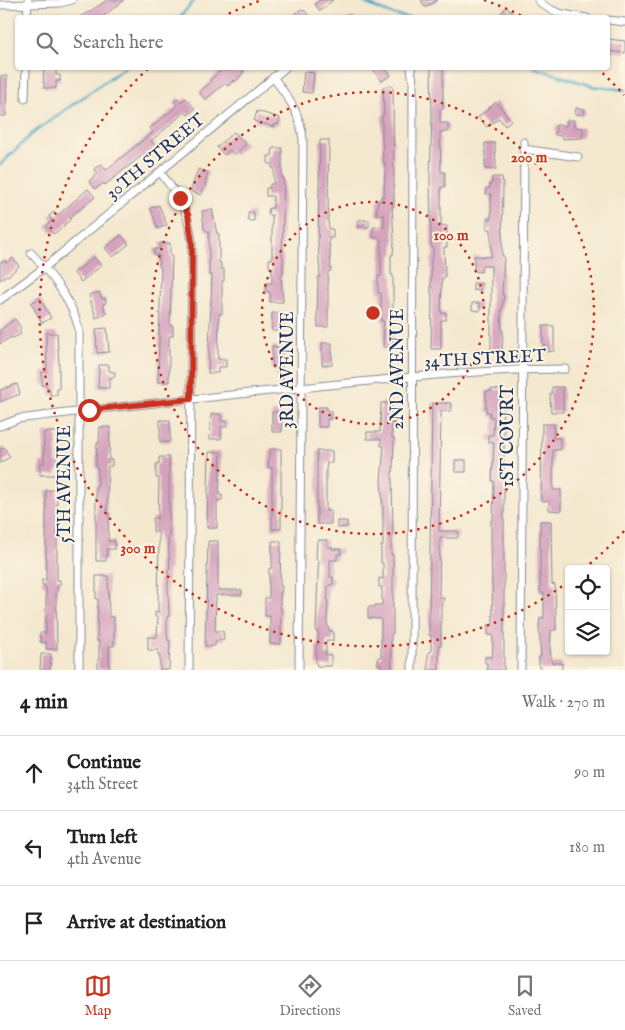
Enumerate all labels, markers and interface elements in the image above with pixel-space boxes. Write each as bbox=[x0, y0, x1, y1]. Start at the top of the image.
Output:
search box bbox=[15, 15, 610, 70]
icon: search bbox=[33, 29, 61, 57]
text: Search here bbox=[73, 31, 164, 55]
street label: 30TH STREET bbox=[102, 109, 210, 205]
text: 200 m bbox=[511, 148, 548, 167]
route end bbox=[169, 187, 192, 210]
text: 100 m bbox=[433, 226, 469, 245]
centre of rings bbox=[364, 304, 382, 322]
street label: 2ND AVENUE bbox=[387, 308, 410, 430]
street label: 3RD AVENUE bbox=[277, 311, 300, 429]
street label: 34TH STREET bbox=[424, 345, 547, 374]
street label: 1ST COURT bbox=[497, 385, 520, 487]
route start bbox=[78, 399, 101, 422]
street label: 5TH AVENUE bbox=[54, 425, 77, 543]
text: 300 m bbox=[120, 539, 156, 558]
map controls bbox=[565, 565, 610, 655]
button: locate bbox=[565, 565, 610, 610]
button: layers bbox=[565, 610, 610, 655]
text: 4 min bbox=[20, 689, 68, 716]
text: Walk · 270 m bbox=[522, 693, 605, 713]
text: Continue bbox=[67, 751, 141, 775]
icon: ahead bbox=[20, 759, 48, 787]
text: 90 m bbox=[574, 763, 605, 783]
text: 34th Street bbox=[67, 775, 138, 795]
text: Turn left bbox=[67, 826, 138, 850]
icon: left bbox=[20, 834, 48, 862]
text: 180 m bbox=[569, 838, 605, 858]
text: 4th Avenue bbox=[67, 850, 141, 870]
icon: arrive bbox=[20, 909, 48, 937]
text: Arrive at destination bbox=[67, 911, 226, 935]
tab: Map bbox=[84, 972, 112, 1020]
tab: Directions bbox=[279, 972, 340, 1020]
tab: Saved bbox=[508, 972, 541, 1020]

